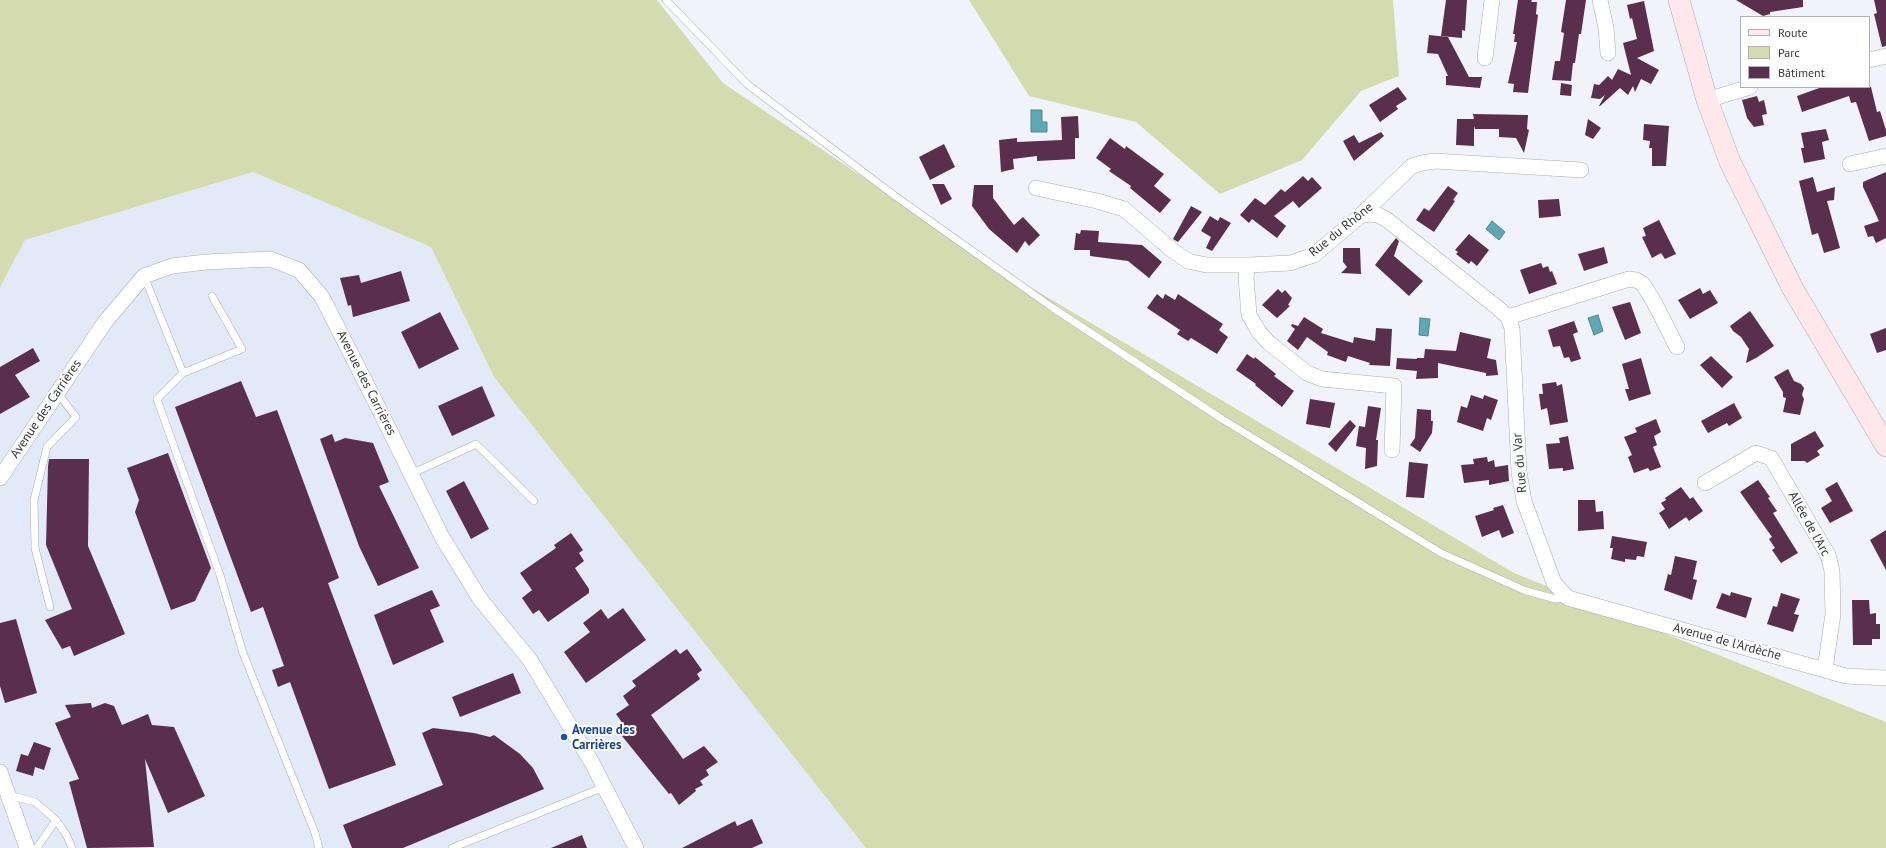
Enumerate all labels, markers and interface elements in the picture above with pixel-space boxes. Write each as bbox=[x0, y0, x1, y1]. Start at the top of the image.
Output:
legend bbox=[1740, 16, 1870, 88]
text: Route bbox=[1778, 25, 1808, 40]
text: Parc bbox=[1778, 45, 1800, 60]
text: Bâtiment bbox=[1778, 65, 1825, 80]
street label: Rue du Rhône bbox=[1306, 199, 1376, 261]
street label: Avenue des Carrières bbox=[333, 328, 399, 438]
street label: Avenue des Carrières bbox=[7, 357, 85, 461]
street label: Rue du Var bbox=[1510, 433, 1530, 493]
street label: Allée de l'Arc bbox=[1785, 489, 1833, 559]
street label: Avenue de l'Ardèche bbox=[1671, 620, 1783, 664]
place label: Avenue des Carrières bbox=[572, 722, 635, 753]
marker: Avenue des Carrières bbox=[559, 732, 569, 742]

